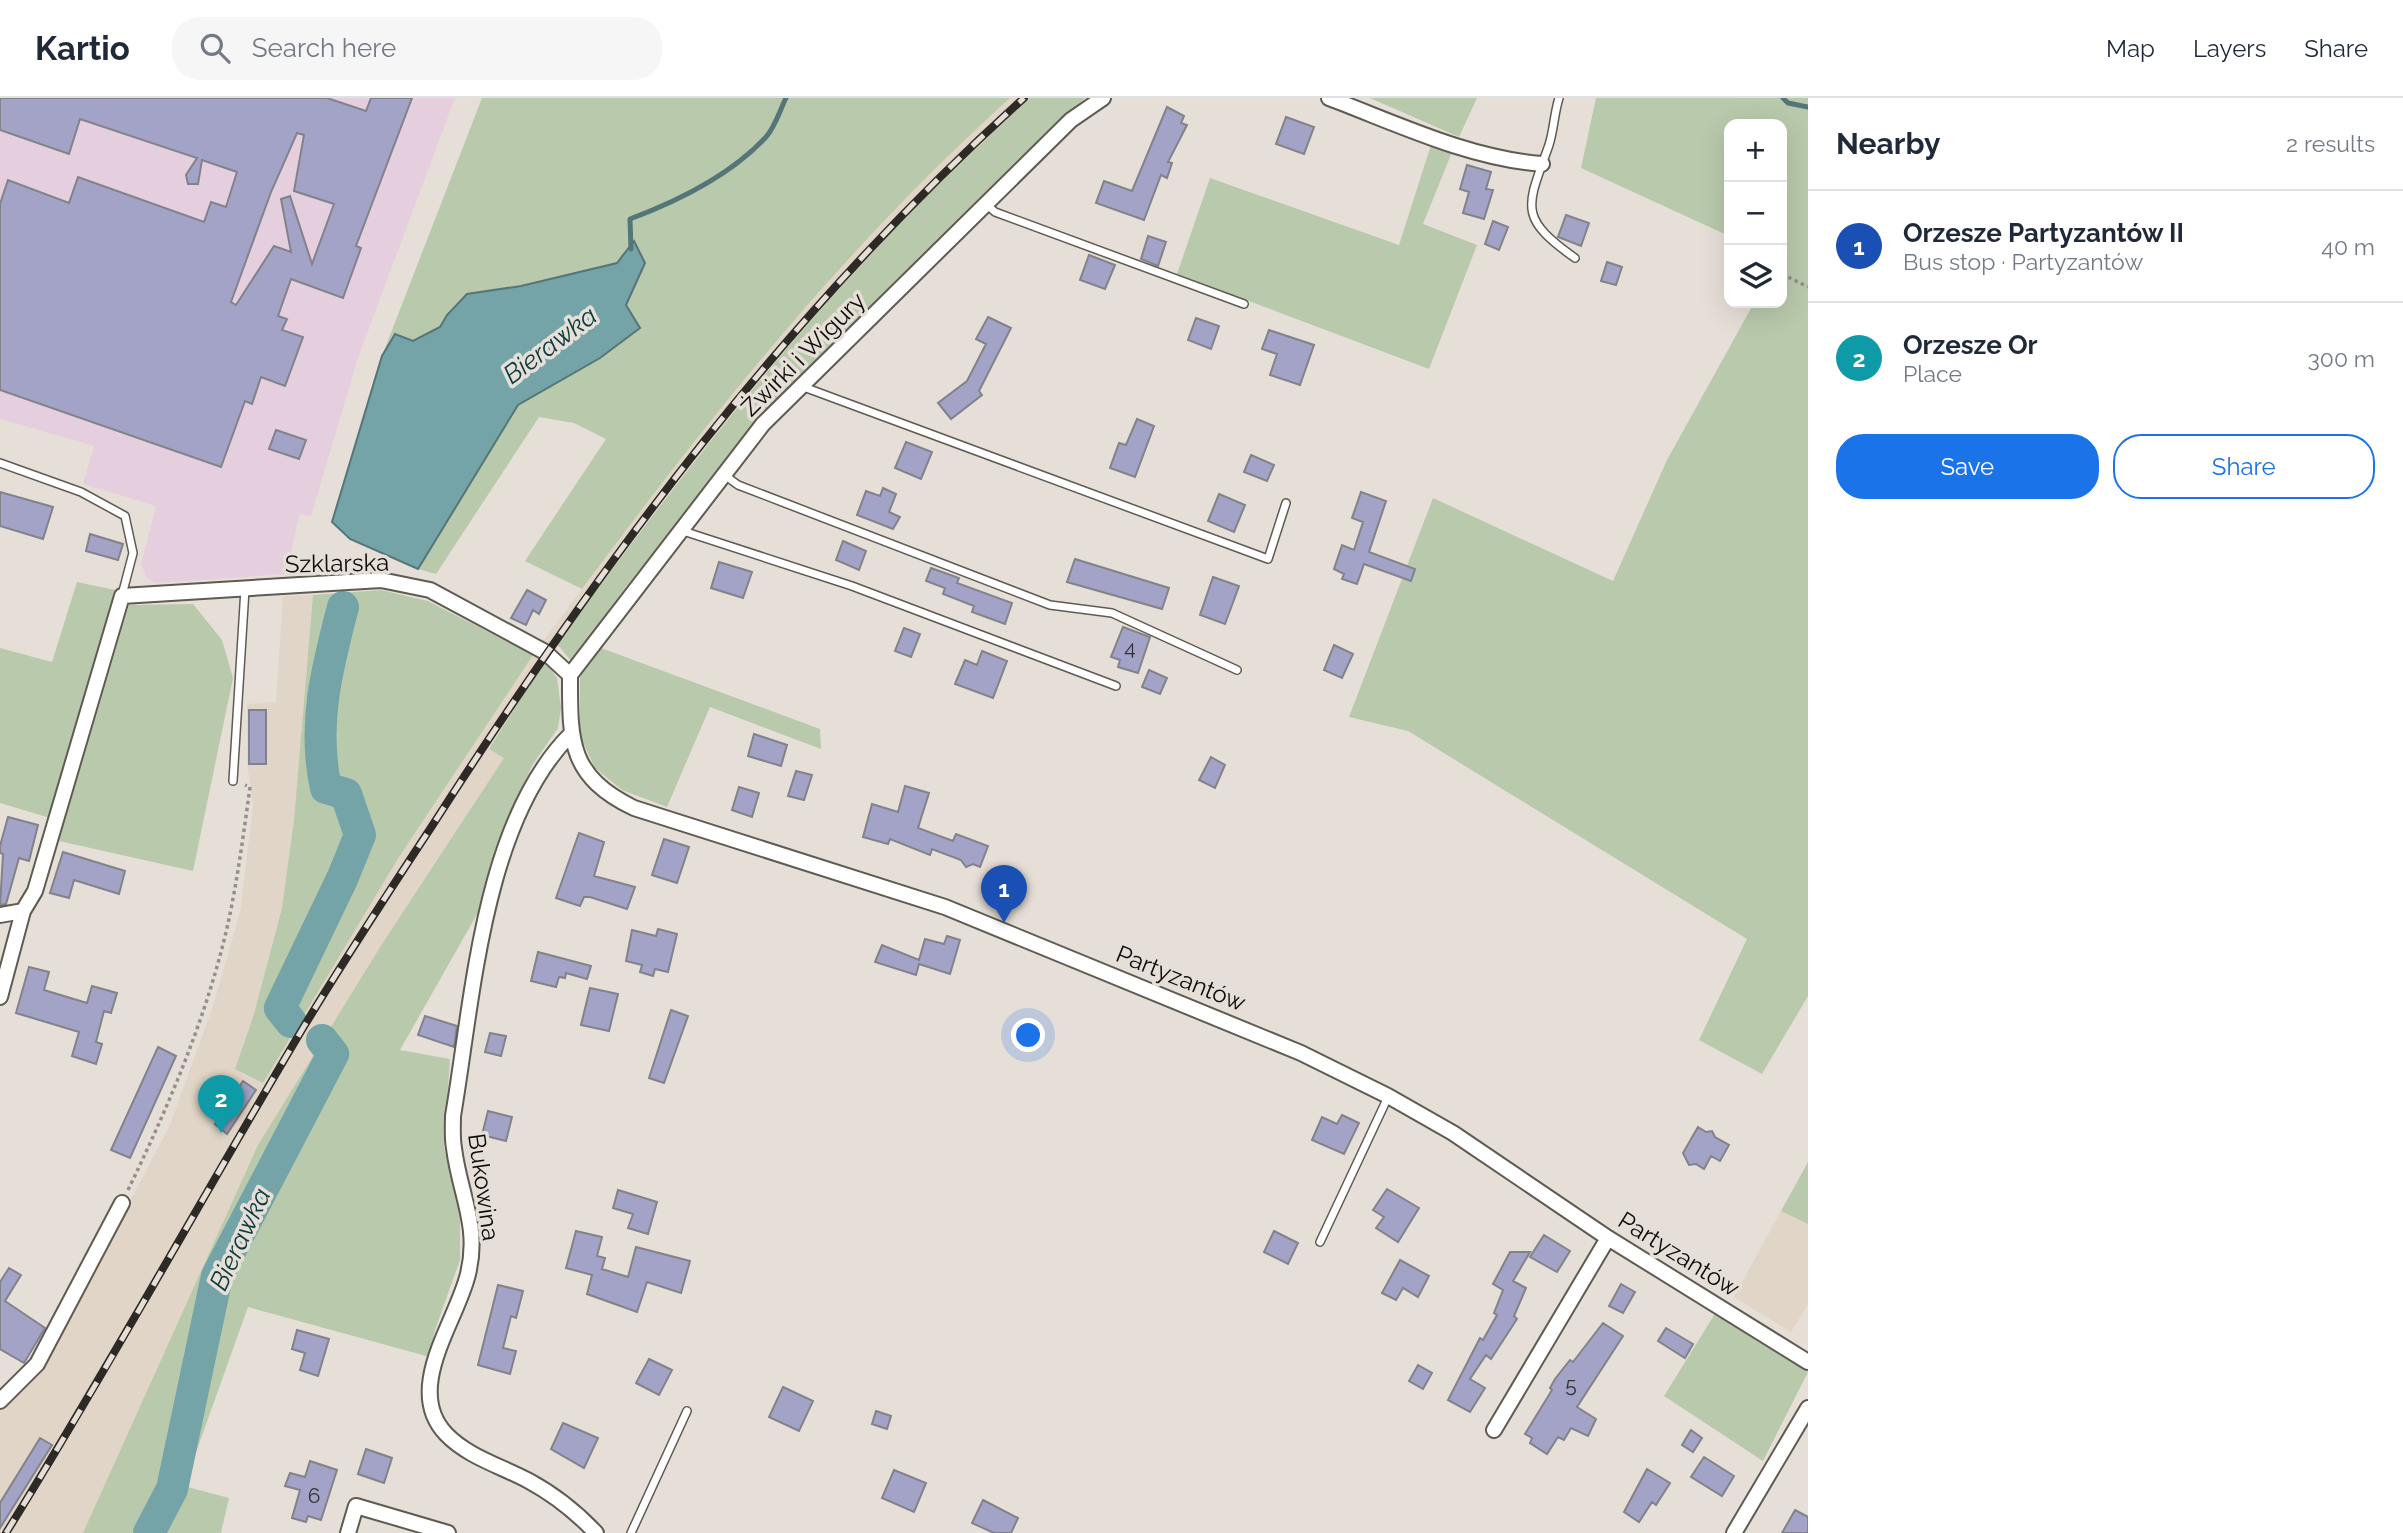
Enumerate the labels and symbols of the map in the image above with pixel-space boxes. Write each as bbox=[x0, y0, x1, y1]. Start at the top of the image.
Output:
street label: Żwirki i Wigury bbox=[735, 286, 871, 422]
water label: Bierawka bbox=[497, 300, 603, 390]
street label: Szklarska bbox=[285, 548, 389, 578]
house number: 4 bbox=[1124, 635, 1136, 660]
pin: 1 bbox=[981, 865, 1027, 923]
street label: Partyzantów bbox=[1112, 939, 1251, 1017]
your location bbox=[1011, 1018, 1045, 1052]
pin: 2 bbox=[198, 1075, 244, 1133]
street label: Bukowina bbox=[462, 1132, 506, 1242]
water label: Bierawka bbox=[203, 1183, 277, 1295]
street label: Partyzantów bbox=[1613, 1205, 1745, 1303]
house number: 5 bbox=[1565, 1372, 1577, 1397]
house number: 6 bbox=[308, 1483, 320, 1508]

